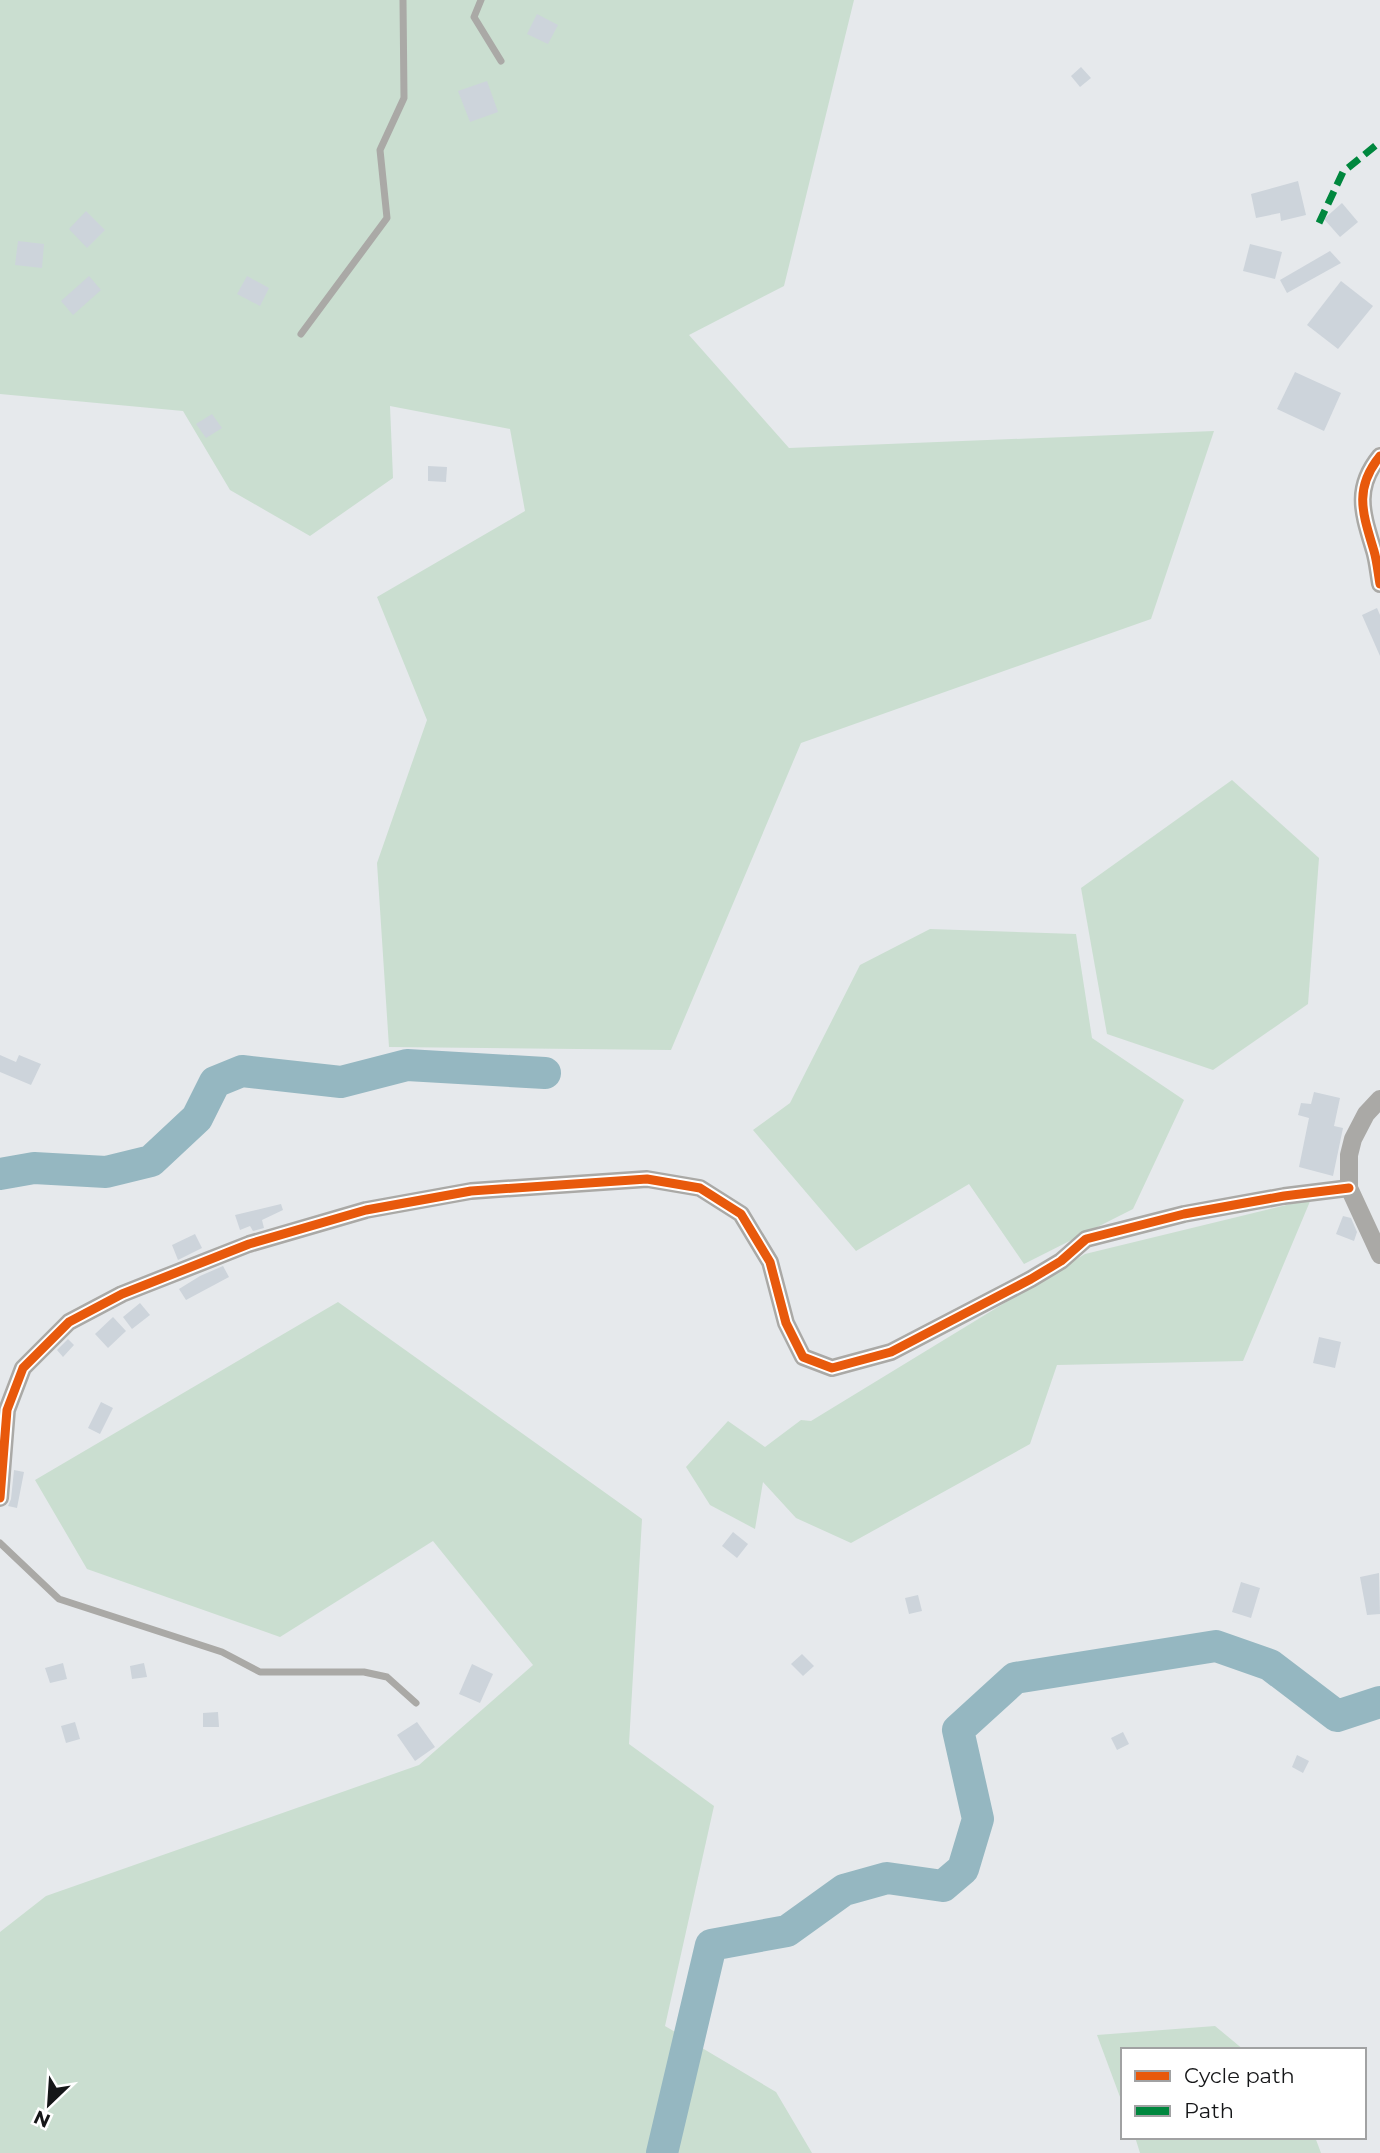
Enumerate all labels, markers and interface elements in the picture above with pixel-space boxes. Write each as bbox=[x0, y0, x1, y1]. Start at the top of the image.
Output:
legend bbox=[1121, 2048, 1366, 2139]
text: Cycle path bbox=[1184, 2063, 1295, 2088]
north arrow bbox=[14, 2069, 84, 2139]
text: Path bbox=[1184, 2098, 1234, 2123]
text: N bbox=[30, 2105, 54, 2133]

